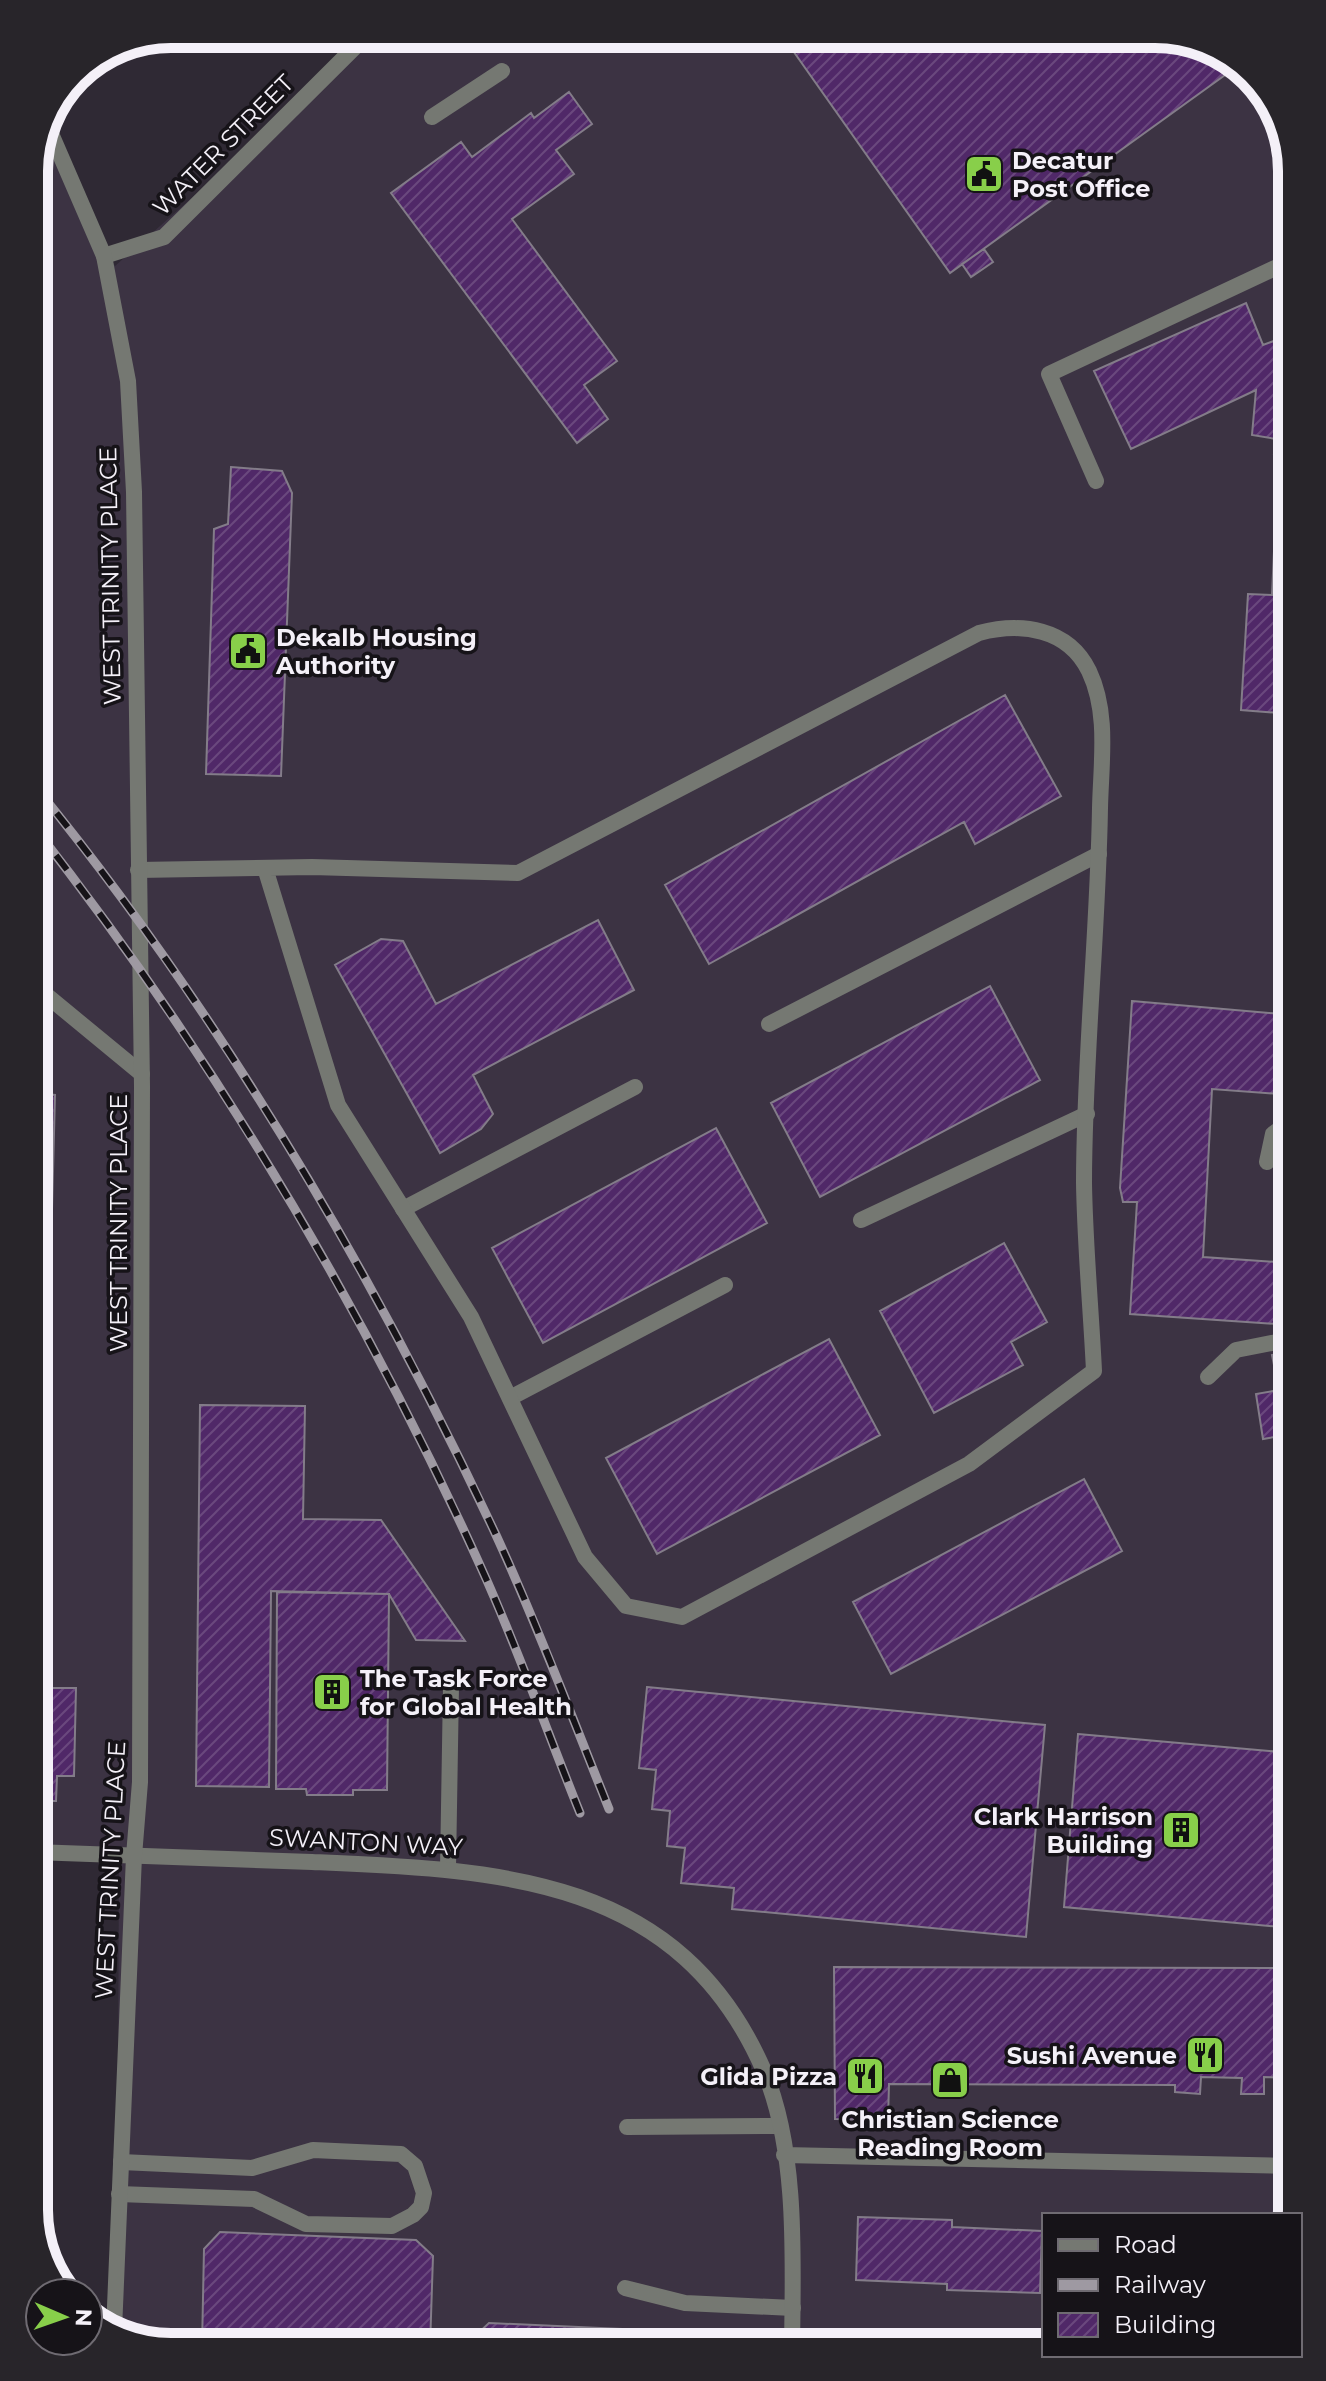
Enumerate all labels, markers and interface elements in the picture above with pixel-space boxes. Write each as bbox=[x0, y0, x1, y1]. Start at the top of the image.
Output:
street label: WATER STREET bbox=[147, 68, 300, 221]
place label: Decatur Post Office bbox=[1012, 146, 1150, 203]
public building icon: Decatur Post Office bbox=[963, 153, 1005, 195]
street label: WEST TRINITY PLACE bbox=[93, 447, 127, 705]
place label: Dekalb Housing Authority bbox=[275, 623, 477, 680]
public building icon: Dekalb Housing Authority bbox=[227, 630, 269, 672]
street label: WEST TRINITY PLACE bbox=[104, 1094, 133, 1352]
place label: The Task Force for Global Health bbox=[360, 1664, 572, 1721]
building icon: The Task Force for Global Health bbox=[311, 1671, 353, 1713]
street label: WEST TRINITY PLACE bbox=[89, 1740, 131, 2000]
place label: Clark Harrison Building bbox=[974, 1802, 1153, 1859]
building icon: Clark Harrison Building bbox=[1160, 1809, 1202, 1851]
street label: SWANTON WAY bbox=[268, 1822, 464, 1862]
restaurant icon: Sushi Avenue bbox=[1184, 2034, 1226, 2076]
place label: Sushi Avenue bbox=[1007, 2041, 1177, 2070]
restaurant icon: Glida Pizza bbox=[844, 2055, 886, 2097]
shop icon: Christian Science Reading Room bbox=[929, 2059, 971, 2101]
place label: Glida Pizza bbox=[700, 2062, 837, 2091]
place label: Christian Science Reading Room bbox=[841, 2105, 1059, 2162]
legend bbox=[1042, 2213, 1302, 2357]
text: Road bbox=[1114, 2230, 1177, 2259]
text: Railway bbox=[1114, 2270, 1206, 2299]
north arrow bbox=[24, 2277, 104, 2357]
text: N bbox=[70, 2308, 97, 2327]
text: Building bbox=[1114, 2310, 1217, 2339]

